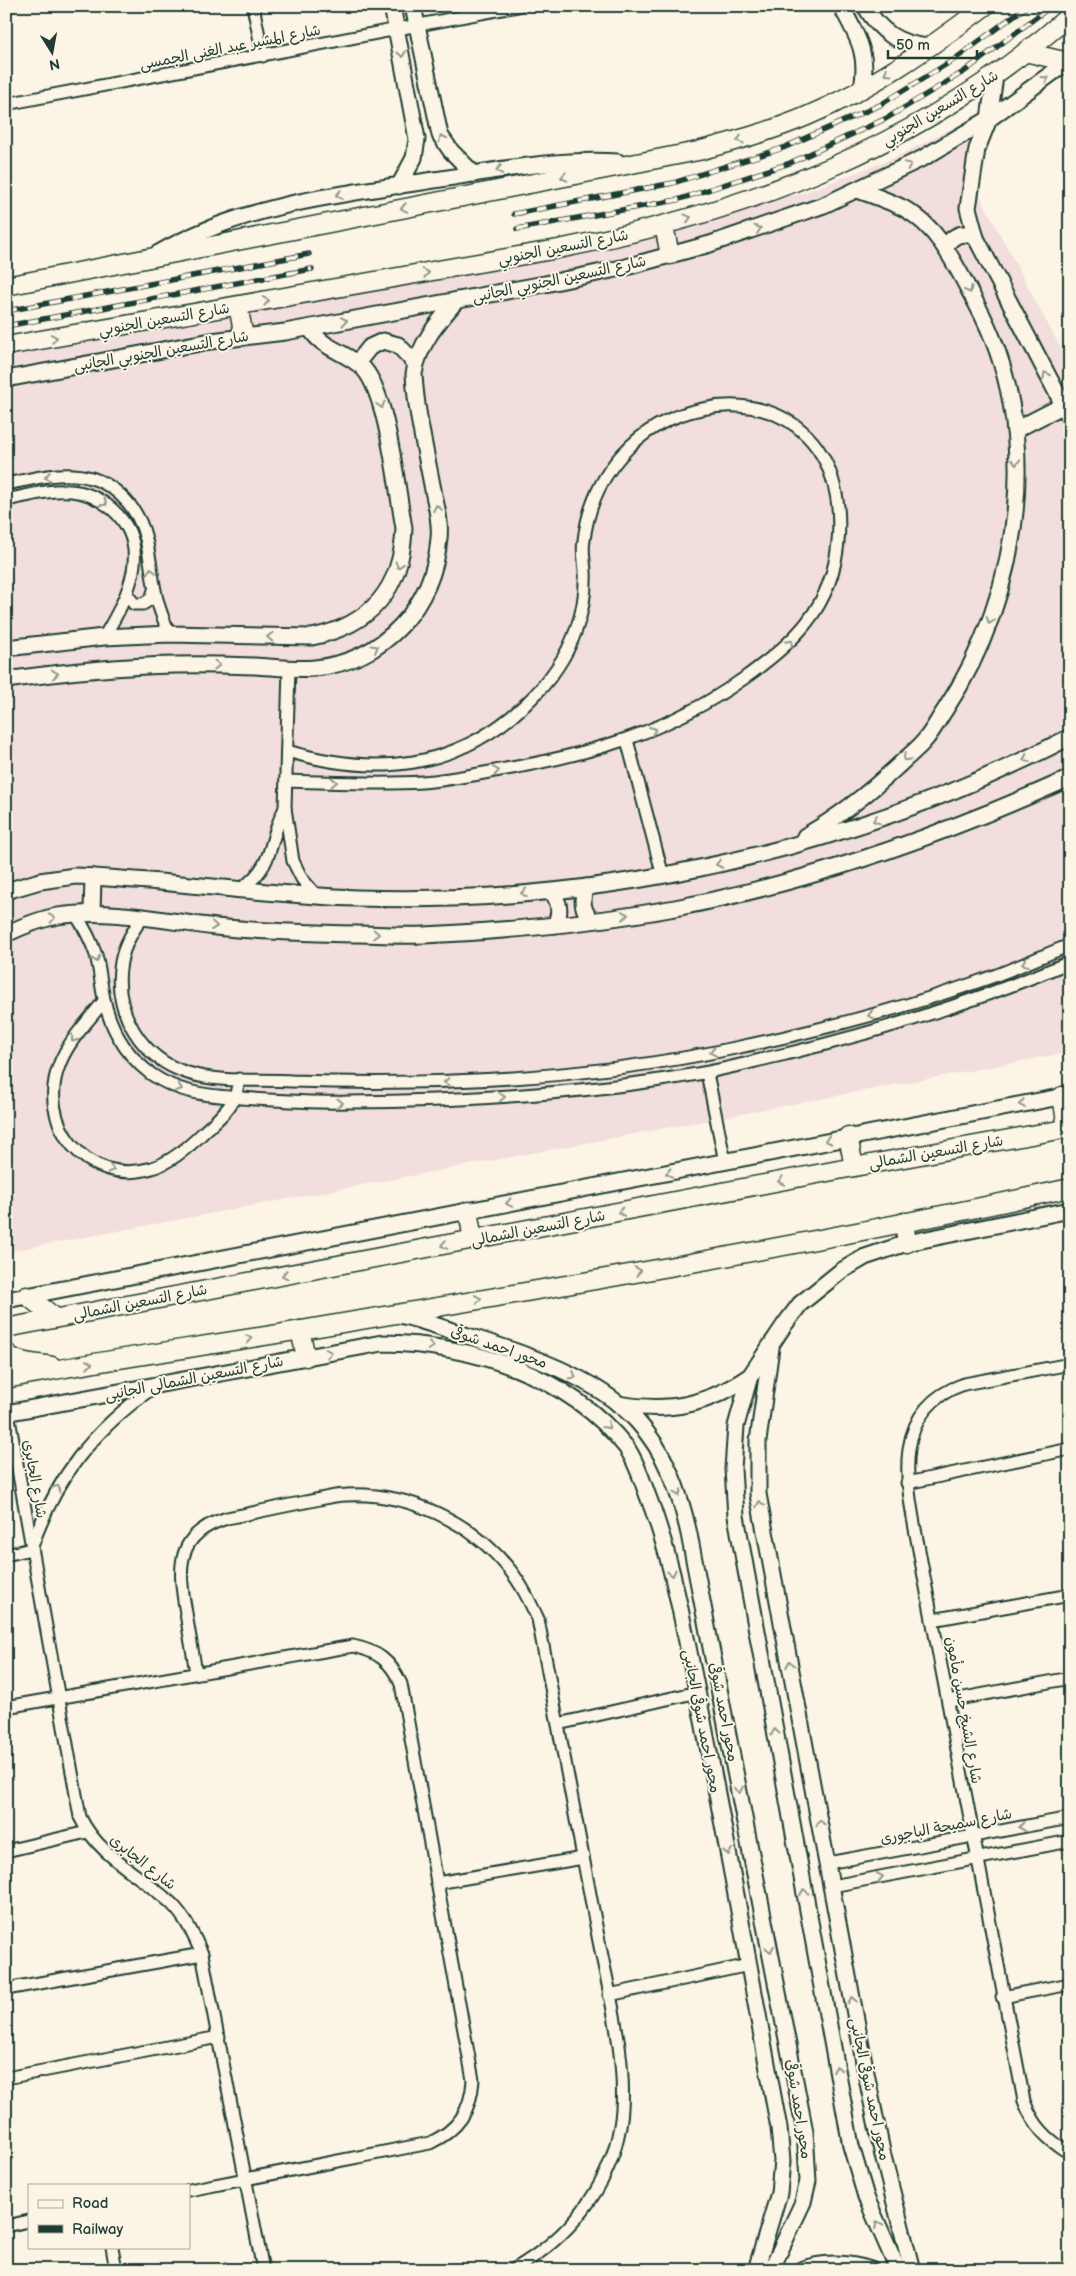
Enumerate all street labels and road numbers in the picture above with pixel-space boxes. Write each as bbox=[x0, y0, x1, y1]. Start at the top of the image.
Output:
street label: شارع المشير عبد الغنى الجمسى bbox=[138, 21, 322, 74]
street label: شارع التسعين الجنوبي bbox=[879, 66, 1004, 153]
street label: شارع التسعين الجنوبي bbox=[496, 226, 631, 272]
street label: شارع التسعين الجنوبي الجانبى bbox=[470, 252, 649, 310]
street label: شارع التسعين الجنوبي bbox=[97, 299, 232, 343]
street label: شارع التسعين الجنوبي الجانبى bbox=[72, 327, 251, 379]
street label: شارع التسعين الشمالى bbox=[867, 1131, 1005, 1174]
street label: شارع التسعين الشمالى bbox=[469, 1206, 607, 1251]
street label: شارع التسعين الشمالى bbox=[71, 1280, 209, 1325]
street label: محور احمد شوقى bbox=[448, 1320, 550, 1373]
street label: شارع التسعين الشمالى الجانبى bbox=[103, 1352, 285, 1405]
street label: شارع الجابرى bbox=[18, 1438, 51, 1520]
street label: شارع الشيخ حسن مأمون bbox=[941, 1635, 986, 1785]
street label: محور احمد شوقى الجانبى bbox=[678, 1647, 727, 1795]
street label: محور احمد شوقى bbox=[705, 1660, 744, 1763]
street label: شارع سميحة الباجورى bbox=[879, 1804, 1014, 1849]
street label: شارع الجابرى bbox=[106, 1830, 180, 1894]
street label: محور احمد شوقى الجانبى bbox=[845, 2015, 896, 2162]
street label: محور احمد شوقى bbox=[781, 2058, 818, 2160]

